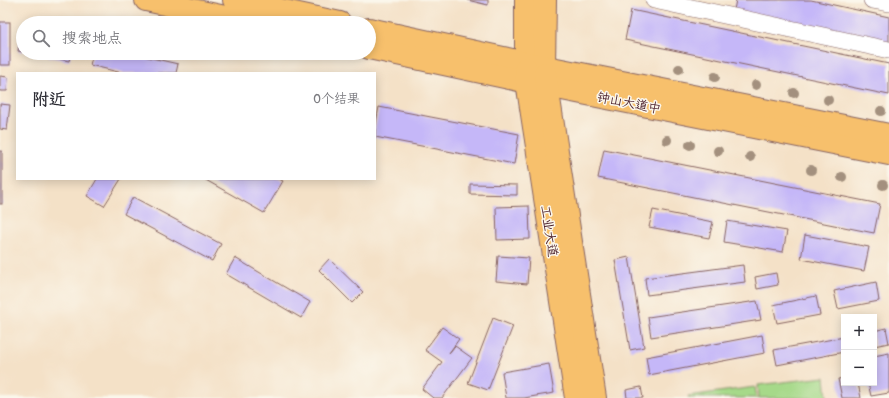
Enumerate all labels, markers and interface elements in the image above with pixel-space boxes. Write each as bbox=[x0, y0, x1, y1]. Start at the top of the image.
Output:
search box bbox=[16, 16, 376, 60]
icon: search bbox=[30, 27, 52, 49]
text: 搜索地点 bbox=[62, 29, 122, 48]
street label: 钟山大道中 bbox=[595, 89, 662, 117]
text: 附近 bbox=[32, 90, 66, 110]
text: 0个结果 bbox=[313, 91, 360, 107]
street label: 工业大道 bbox=[537, 204, 561, 258]
map controls bbox=[841, 314, 877, 386]
button: + bbox=[841, 314, 877, 350]
button: − bbox=[841, 350, 877, 386]

